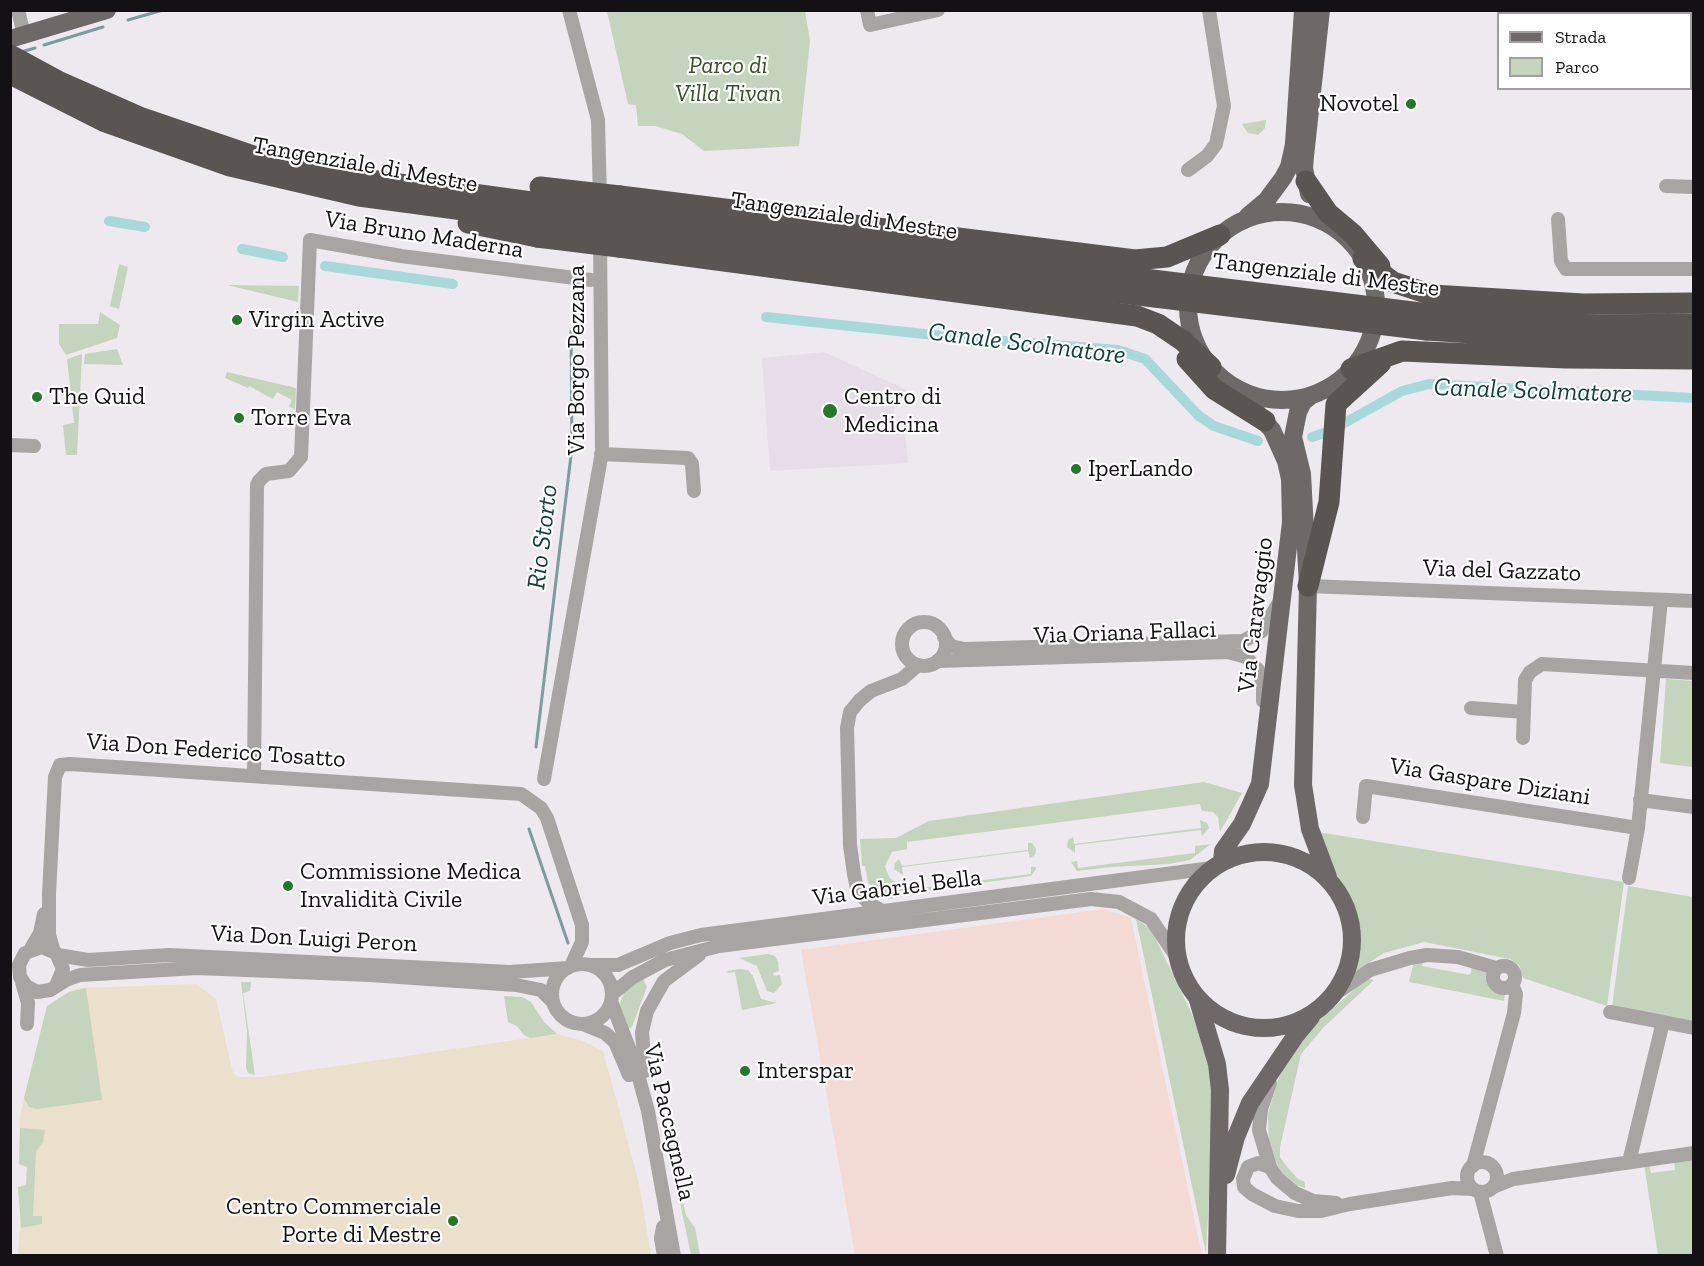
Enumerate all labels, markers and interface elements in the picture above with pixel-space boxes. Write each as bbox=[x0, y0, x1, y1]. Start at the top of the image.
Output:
legend bbox=[1497, 12, 1692, 90]
text: Strada bbox=[1555, 26, 1606, 48]
park label: Parco di Villa Tivan bbox=[675, 52, 781, 108]
text: Parco bbox=[1555, 56, 1599, 78]
place label: Novotel bbox=[1319, 90, 1399, 118]
marker: Novotel bbox=[1404, 97, 1418, 111]
street label: Tangenziale di Mestre bbox=[250, 131, 480, 199]
street label: Tangenziale di Mestre bbox=[729, 186, 959, 246]
street label: Via Bruno Maderna bbox=[323, 205, 525, 265]
street label: Tangenziale di Mestre bbox=[1211, 247, 1441, 303]
street label: Via Borgo Pezzana bbox=[563, 265, 591, 455]
place label: Virgin Active bbox=[249, 306, 385, 334]
marker: Virgin Active bbox=[230, 313, 244, 327]
water label: Canale Scolmatore bbox=[927, 316, 1127, 372]
water label: Canale Scolmatore bbox=[1433, 372, 1633, 410]
place label: The Quid bbox=[49, 383, 145, 411]
place label: Centro di Medicina bbox=[844, 383, 941, 439]
marker: The Quid bbox=[30, 390, 44, 404]
marker: Centro di Medicina bbox=[821, 402, 839, 420]
place label: Torre Eva bbox=[251, 404, 351, 432]
marker: Torre Eva bbox=[232, 411, 246, 425]
place label: IperLando bbox=[1088, 455, 1193, 483]
marker: IperLando bbox=[1069, 462, 1083, 476]
water label: Rio Storto bbox=[521, 483, 565, 591]
street label: Via Caravaggio bbox=[1232, 536, 1280, 694]
street label: Via del Gazzato bbox=[1422, 554, 1582, 588]
street label: Via Oriana Fallaci bbox=[1033, 615, 1217, 651]
street label: Via Don Federico Tosatto bbox=[86, 728, 346, 774]
street label: Via Gaspare Diziani bbox=[1388, 752, 1592, 812]
place label: Commissione Medica Invalidità Civile bbox=[300, 858, 521, 914]
street label: Via Gabriel Bella bbox=[811, 863, 983, 913]
marker: Commissione Medica Invalidità Civile bbox=[281, 879, 295, 893]
street label: Via Don Luigi Peron bbox=[210, 919, 418, 959]
street label: Via Paccagnella bbox=[637, 1041, 701, 1203]
place label: Interspar bbox=[757, 1057, 854, 1085]
marker: Interspar bbox=[738, 1064, 752, 1078]
place label: Centro Commerciale Porte di Mestre bbox=[226, 1193, 441, 1249]
marker: Centro Commerciale Porte di Mestre bbox=[446, 1214, 460, 1228]

